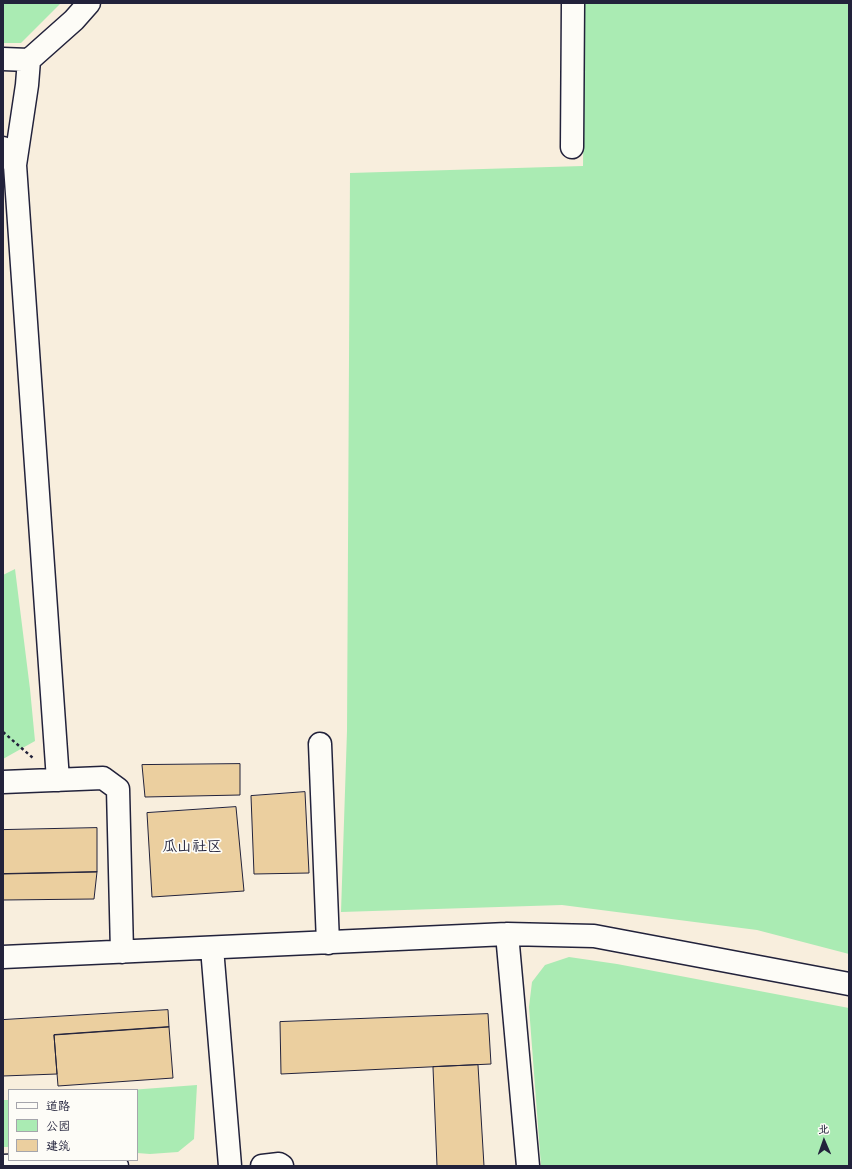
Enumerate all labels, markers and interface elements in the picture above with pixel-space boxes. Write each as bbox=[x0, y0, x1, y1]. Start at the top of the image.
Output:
district label: 瓜山社区 bbox=[162, 838, 222, 856]
legend bbox=[8, 1089, 138, 1161]
text: 道路 bbox=[46, 1097, 70, 1114]
text: 公园 bbox=[46, 1117, 70, 1134]
north arrow bbox=[804, 1121, 844, 1161]
text: 北 bbox=[818, 1122, 829, 1136]
text: 建筑 bbox=[46, 1137, 70, 1154]

